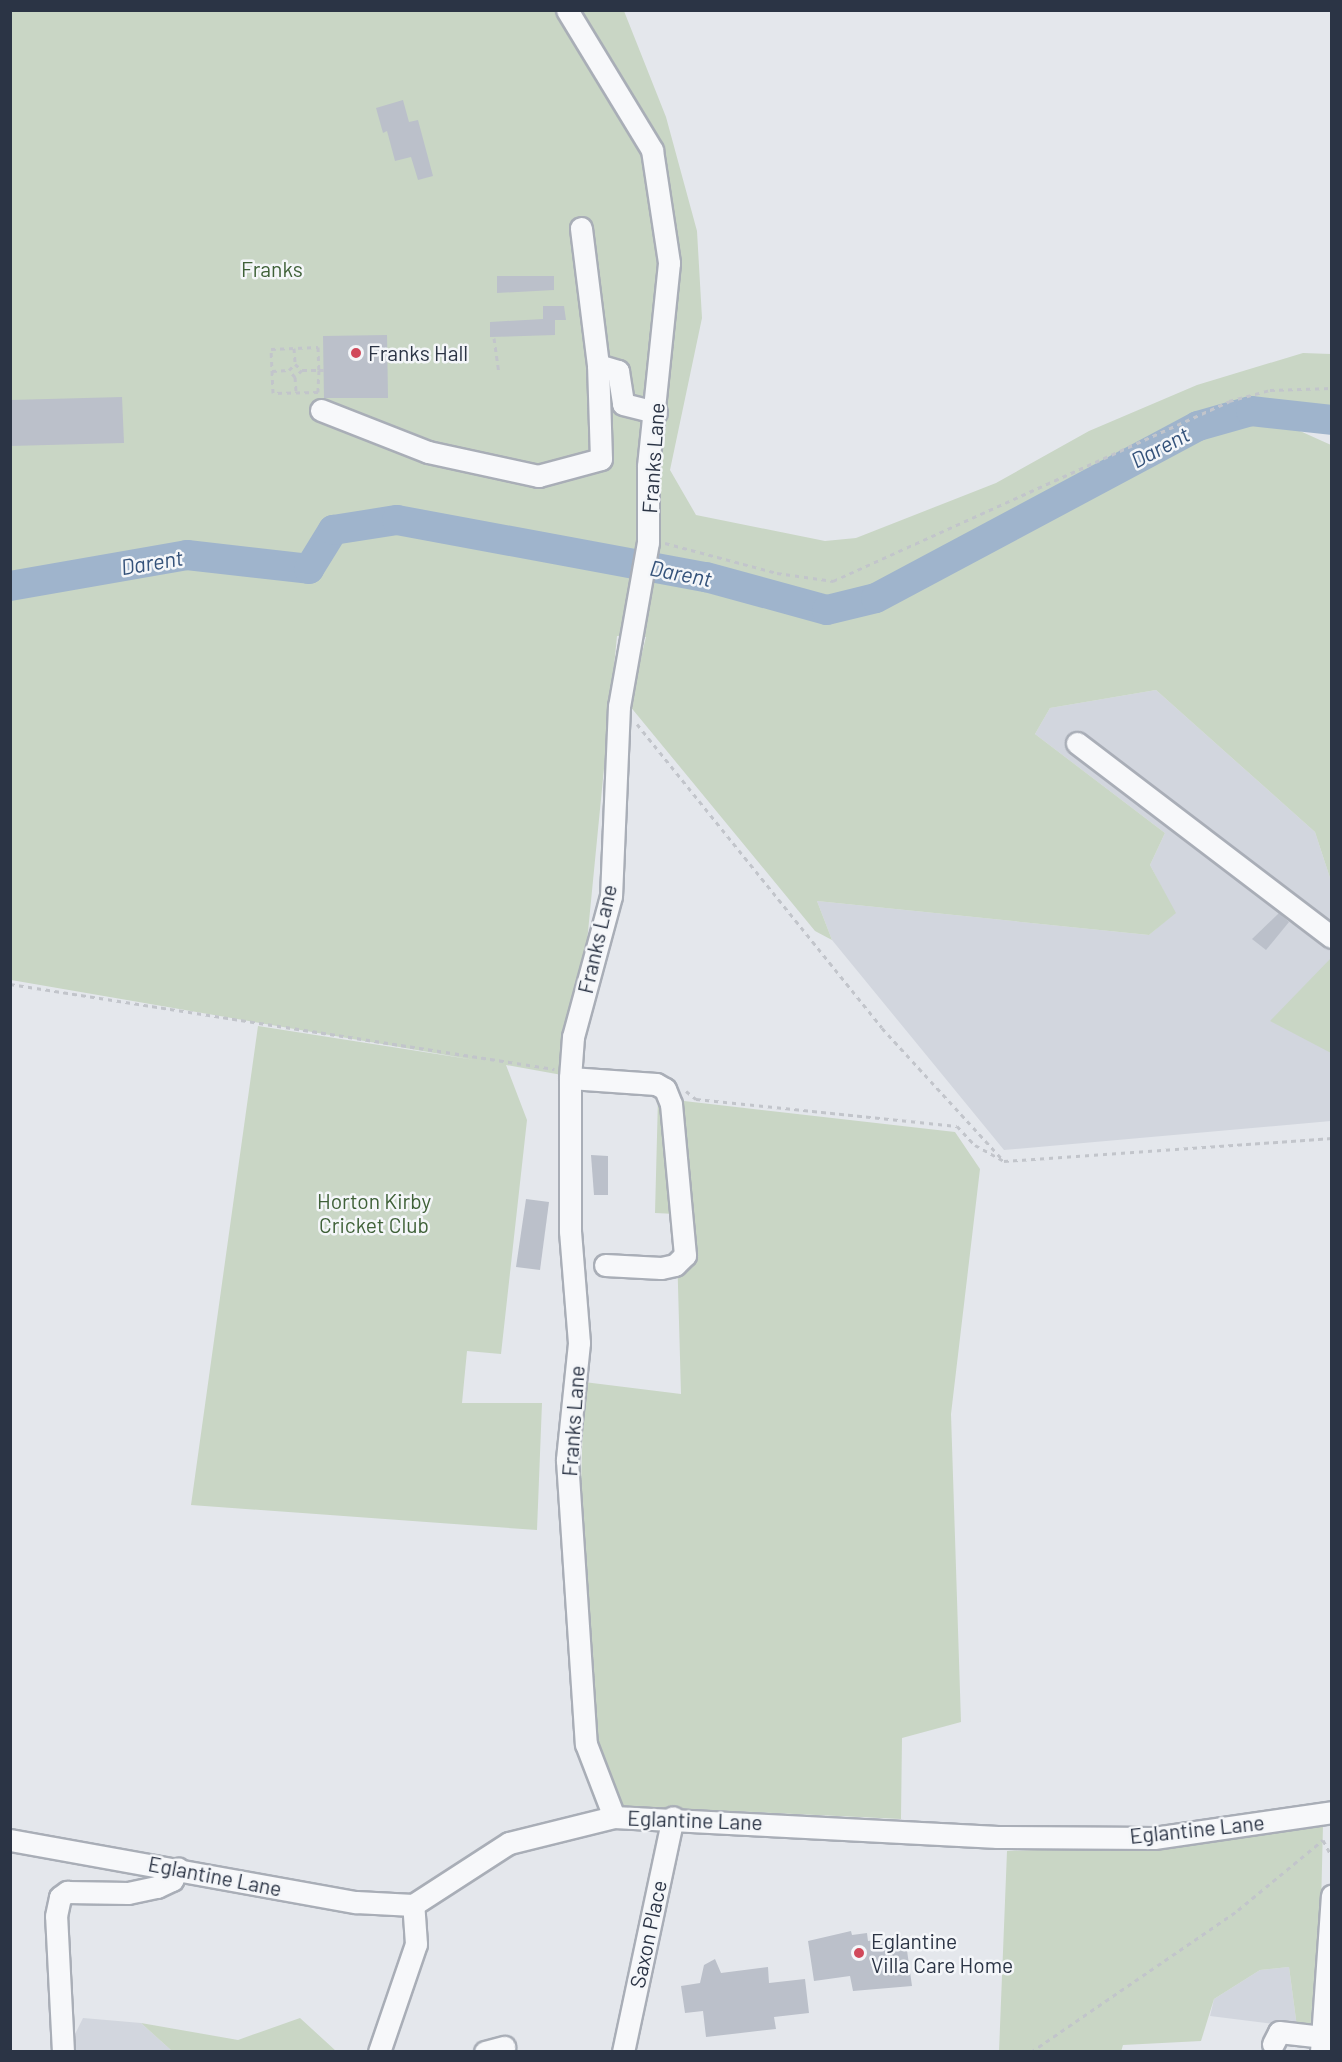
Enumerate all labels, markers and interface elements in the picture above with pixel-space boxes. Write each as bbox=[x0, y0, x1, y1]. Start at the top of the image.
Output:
park label: Franks bbox=[241, 256, 303, 282]
place label: Franks Hall bbox=[368, 340, 468, 366]
marker: Franks Hall bbox=[349, 346, 363, 360]
street label: Franks Lane bbox=[637, 402, 669, 514]
water label: Darent bbox=[1126, 421, 1194, 473]
water label: Darent bbox=[119, 544, 185, 580]
water label: Darent bbox=[648, 554, 714, 592]
street label: Franks Lane bbox=[572, 882, 622, 996]
park label: Horton Kirby Cricket Club bbox=[317, 1188, 431, 1238]
street label: Franks Lane bbox=[557, 1365, 589, 1477]
street label: Eglantine Lane bbox=[627, 1805, 763, 1835]
street label: Eglantine Lane bbox=[1128, 1809, 1266, 1849]
street label: Eglantine Lane bbox=[146, 1851, 284, 1901]
street label: Saxon Place bbox=[624, 1878, 672, 1990]
place label: Eglantine Villa Care Home bbox=[871, 1928, 1013, 1978]
marker: Eglantine Villa Care Home bbox=[852, 1946, 866, 1960]

